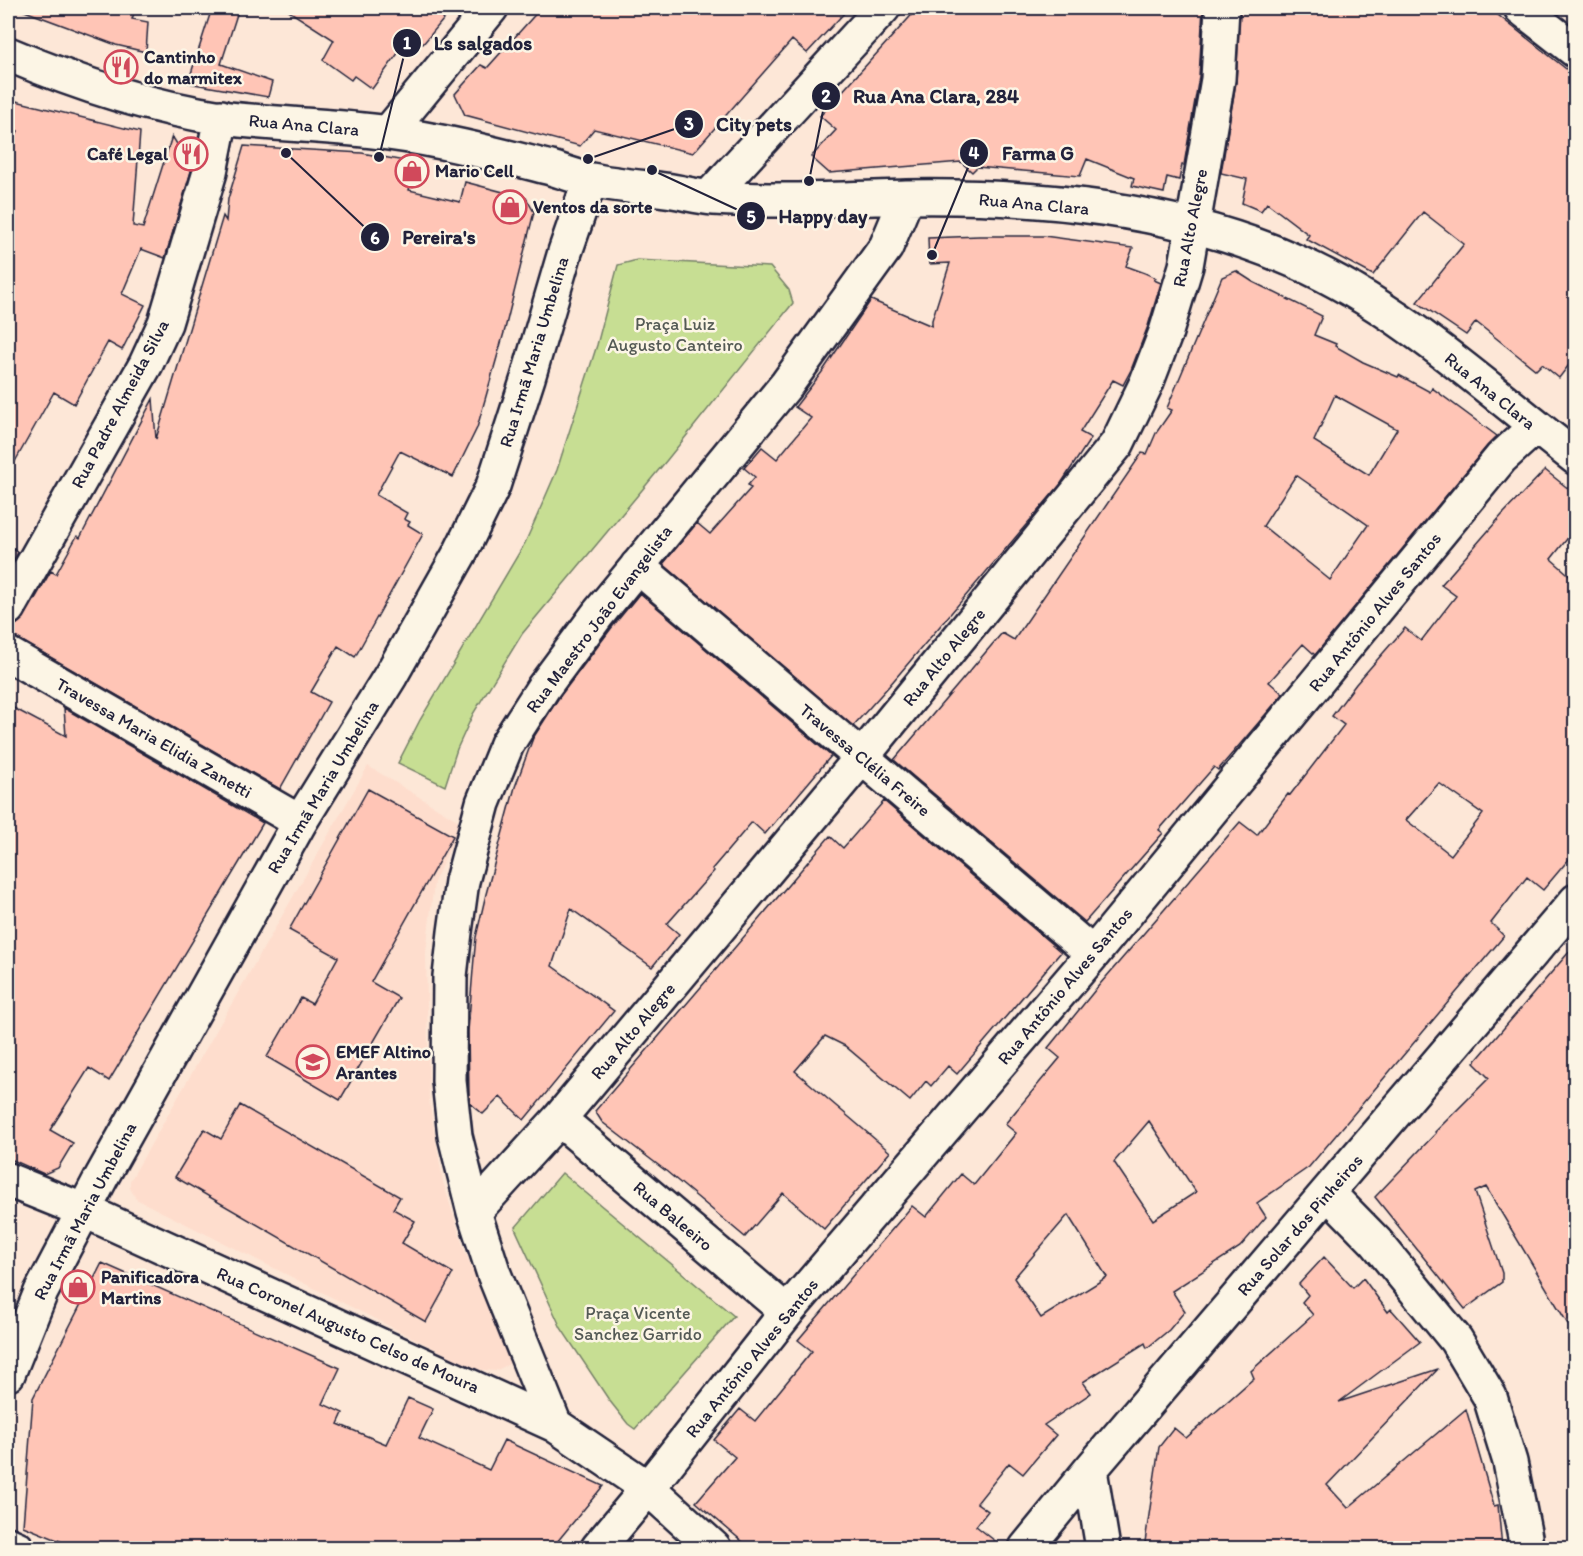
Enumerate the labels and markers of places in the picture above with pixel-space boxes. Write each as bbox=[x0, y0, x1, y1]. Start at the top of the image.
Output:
callout: Ls salgados bbox=[392, 24, 545, 62]
place label: Cantinho do marmitex bbox=[144, 46, 243, 89]
restaurant icon: Cantinho do marmitex bbox=[103, 49, 139, 85]
callout: Rua Ana Clara, 284 bbox=[811, 77, 1031, 115]
callout: City pets bbox=[674, 105, 804, 143]
callout: Farma G bbox=[959, 134, 1086, 172]
restaurant icon: Café Legal bbox=[173, 136, 209, 172]
place label: Café Legal bbox=[87, 143, 169, 165]
shop icon: Mario Cell bbox=[394, 153, 430, 189]
place label: Mario Cell bbox=[435, 160, 515, 182]
shop icon: Ventos da sorte bbox=[492, 189, 528, 225]
place label: Ventos da sorte bbox=[533, 196, 653, 218]
callout: Happy day bbox=[736, 197, 880, 235]
callout: Pereira's bbox=[360, 218, 488, 256]
place label: EMEF Altino Arantes bbox=[335, 1041, 431, 1084]
school or university icon: EMEF Altino Arantes bbox=[295, 1044, 331, 1080]
place label: Panificadora Martins bbox=[101, 1266, 199, 1309]
shop icon: Panificadora Martins bbox=[60, 1269, 96, 1305]

